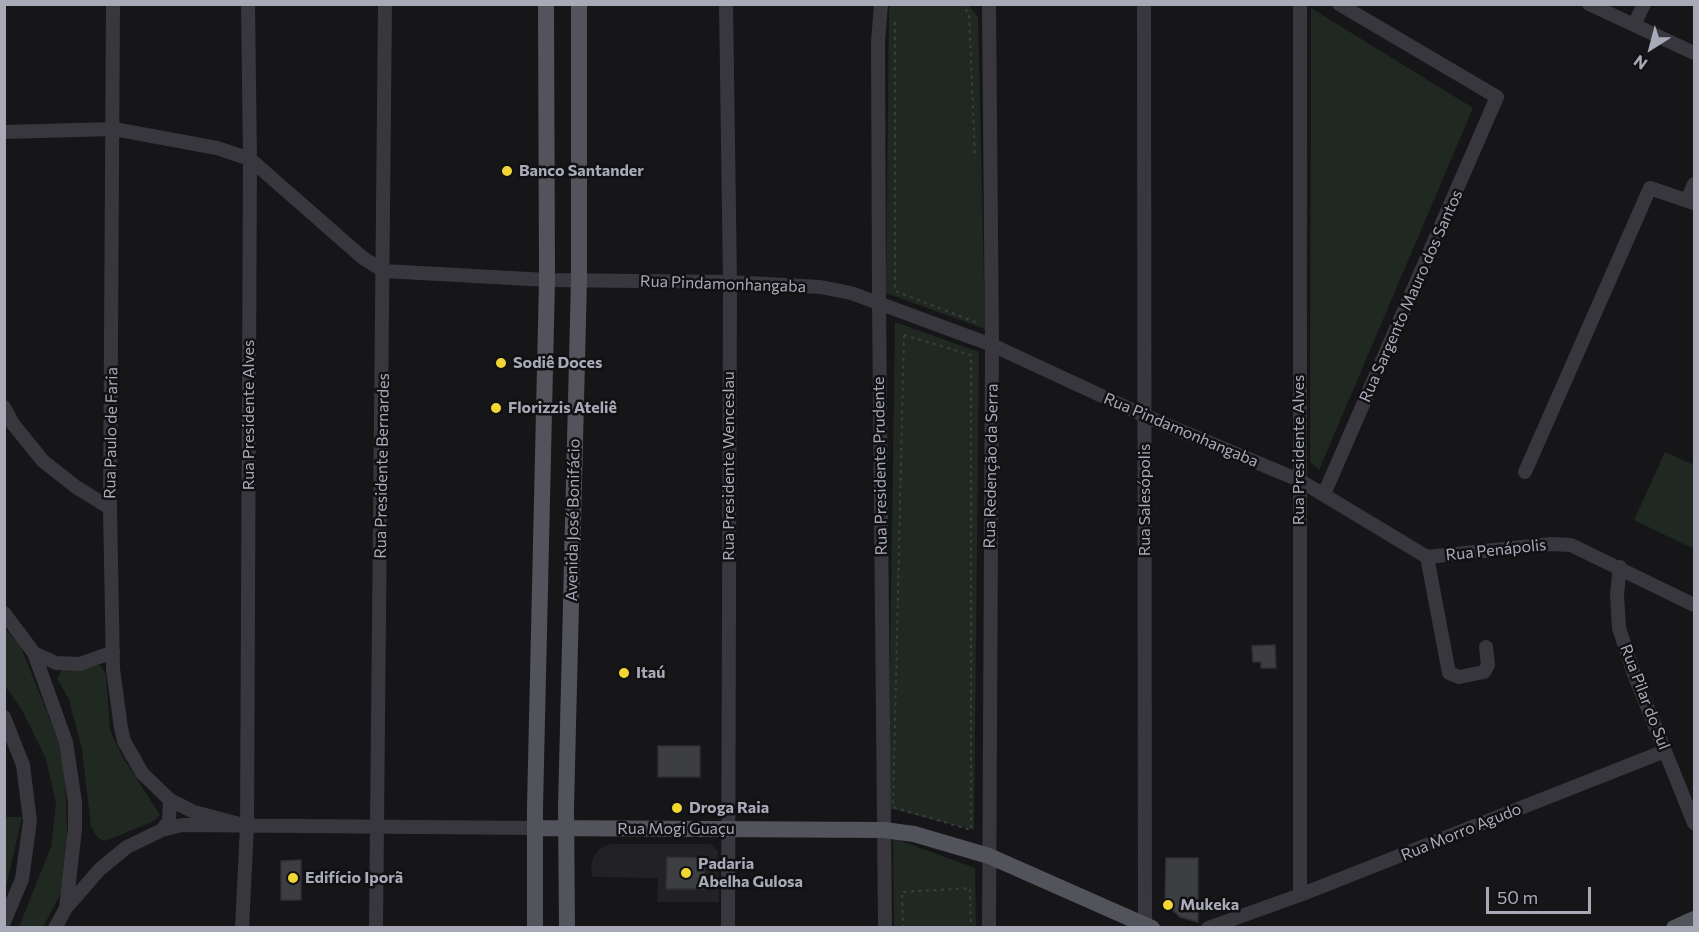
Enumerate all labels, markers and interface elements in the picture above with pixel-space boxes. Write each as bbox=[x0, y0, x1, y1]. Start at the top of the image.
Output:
north arrow bbox=[1621, 18, 1681, 78]
text: N bbox=[1630, 52, 1651, 74]
place label: Banco Santander bbox=[519, 161, 644, 181]
marker: Banco Santander bbox=[500, 164, 514, 178]
street label: Rua Sargento Mauro dos Santos bbox=[1355, 187, 1467, 405]
street label: Rua Pindamonhangaba bbox=[640, 272, 806, 296]
street label: Rua Presidente Alves bbox=[239, 340, 259, 490]
place label: Sodiê Doces bbox=[513, 353, 602, 373]
marker: Sodiê Doces bbox=[494, 356, 508, 370]
street label: Rua Paulo de Faria bbox=[100, 367, 122, 499]
street label: Rua Presidente Wenceslau bbox=[719, 371, 739, 561]
street label: Rua Presidente Bernardes bbox=[371, 373, 393, 559]
street label: Rua Presidente Alves bbox=[1289, 375, 1309, 525]
street label: Rua Presidente Prudente bbox=[869, 376, 891, 556]
street label: Rua Redenção da Serra bbox=[980, 383, 1002, 549]
street label: Rua Pindamonhangaba bbox=[1101, 389, 1261, 471]
place label: Florizzis Ateliê bbox=[508, 398, 617, 418]
marker: Florizzis Ateliê bbox=[489, 401, 503, 415]
street label: Avenida José Bonifácio bbox=[562, 438, 584, 602]
street label: Rua Salesópolis bbox=[1135, 444, 1155, 556]
street label: Rua Penápolis bbox=[1445, 535, 1547, 565]
street label: Rua Pilar do Sul bbox=[1616, 642, 1674, 752]
place label: Itaú bbox=[636, 663, 665, 683]
marker: Itaú bbox=[617, 666, 631, 680]
place label: Droga Raia bbox=[689, 798, 769, 818]
street label: Rua Morro Agudo bbox=[1398, 799, 1524, 865]
marker: Droga Raia bbox=[670, 801, 684, 815]
street label: Rua Mogi Guaçu bbox=[617, 819, 735, 839]
place label: Padaria Abelha Gulosa bbox=[698, 854, 803, 892]
marker: Padaria Abelha Gulosa bbox=[679, 866, 693, 880]
place label: Edifício Iporã bbox=[305, 868, 403, 888]
marker: Edifício Iporã bbox=[286, 871, 300, 885]
scale bar bbox=[1489, 875, 1594, 913]
text: 50 m bbox=[1497, 886, 1538, 908]
place label: Mukeka bbox=[1180, 895, 1239, 915]
marker: Mukeka bbox=[1161, 898, 1175, 912]

